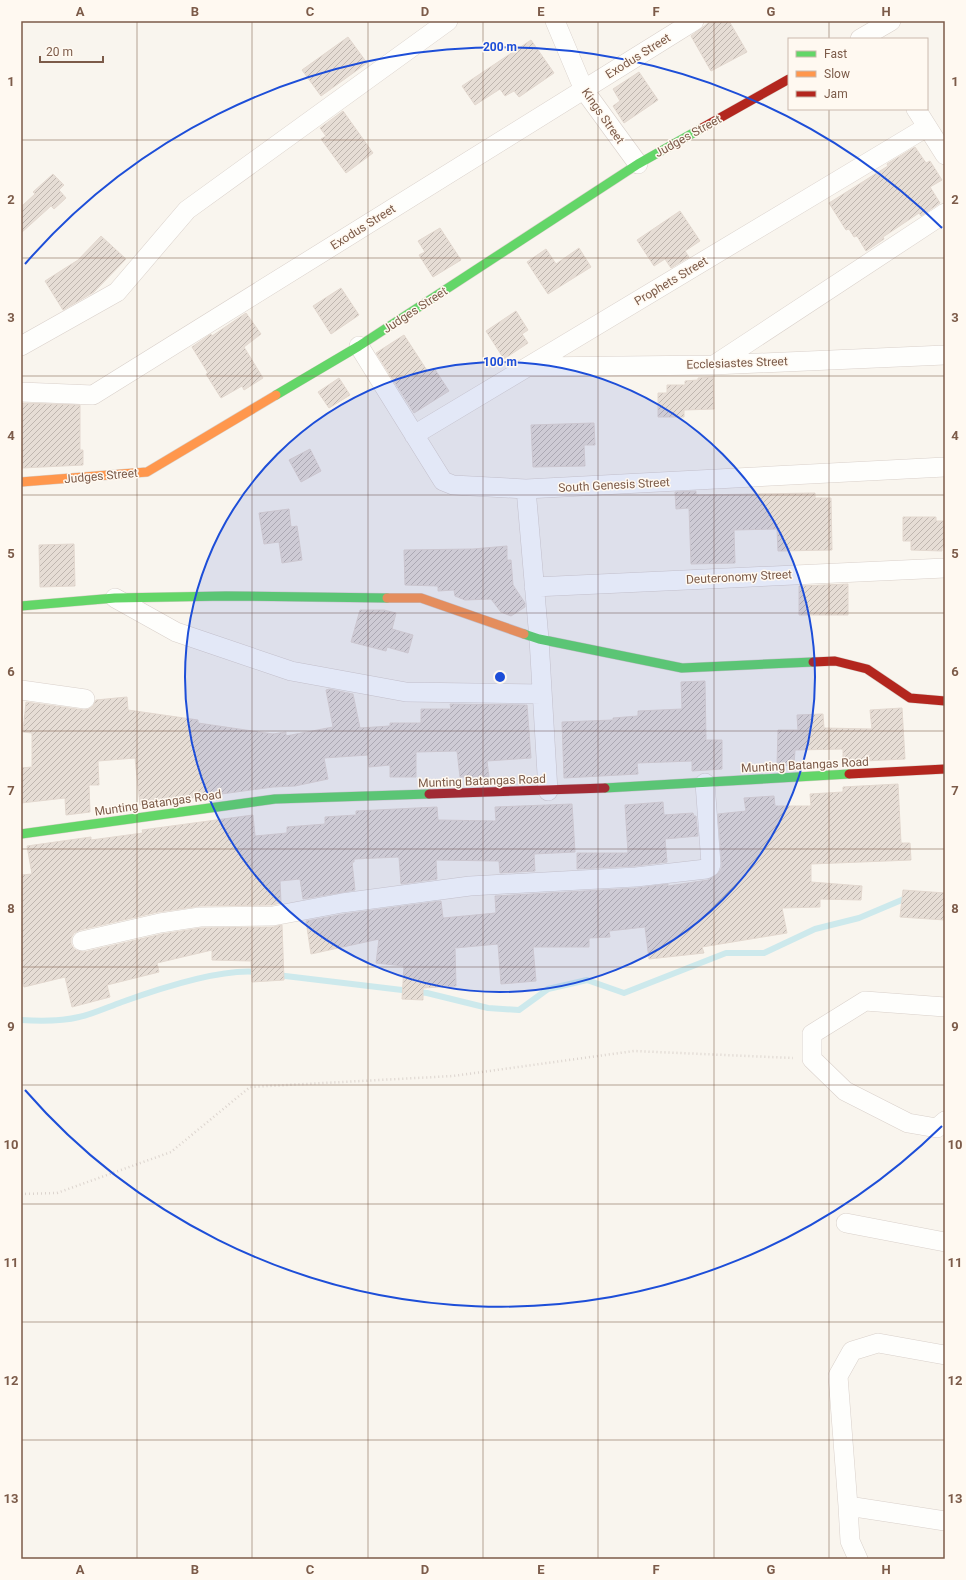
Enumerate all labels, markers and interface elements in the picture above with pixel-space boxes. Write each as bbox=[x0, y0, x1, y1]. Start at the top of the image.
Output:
text: A bbox=[76, 4, 85, 19]
text: B bbox=[191, 4, 199, 19]
text: C bbox=[306, 4, 315, 19]
text: D bbox=[421, 4, 429, 19]
text: E bbox=[537, 4, 545, 19]
text: F bbox=[652, 4, 660, 19]
text: G bbox=[767, 4, 776, 19]
text: H bbox=[881, 4, 891, 19]
street label: Exodus Street bbox=[603, 30, 673, 81]
scale bar bbox=[40, 38, 103, 64]
legend bbox=[788, 38, 928, 110]
text: 200 m bbox=[483, 40, 517, 54]
text: 20 m bbox=[46, 45, 73, 59]
text: Fast bbox=[824, 47, 847, 61]
text: Slow bbox=[824, 67, 850, 81]
text: 1 bbox=[7, 74, 15, 89]
text: 1 bbox=[951, 74, 959, 89]
street label: Kings Street bbox=[579, 86, 627, 147]
text: Jam bbox=[824, 87, 848, 101]
street label: Judges Street bbox=[652, 112, 724, 160]
text: 2 bbox=[7, 192, 15, 207]
text: 2 bbox=[951, 192, 959, 207]
street label: Exodus Street bbox=[328, 201, 398, 252]
street label: Prophets Street bbox=[632, 254, 710, 308]
street label: Judges Street bbox=[380, 284, 450, 336]
text: 3 bbox=[7, 310, 15, 325]
text: 3 bbox=[951, 310, 959, 325]
street label: Ecclesiastes Street bbox=[686, 354, 788, 372]
text: 100 m bbox=[483, 355, 517, 369]
text: 4 bbox=[7, 428, 15, 443]
text: 4 bbox=[951, 428, 959, 443]
street label: Judges Street bbox=[64, 466, 139, 486]
street label: South Genesis Street bbox=[558, 475, 670, 495]
text: 5 bbox=[7, 546, 15, 561]
text: 5 bbox=[951, 546, 959, 561]
street label: Deuteronomy Street bbox=[686, 567, 792, 587]
text: 6 bbox=[7, 664, 15, 679]
text: 6 bbox=[951, 664, 959, 679]
centre of rings bbox=[493, 670, 507, 684]
street label: Munting Batangas Road bbox=[741, 755, 869, 775]
street label: Munting Batangas Road bbox=[418, 772, 546, 790]
text: 7 bbox=[7, 783, 15, 798]
text: 7 bbox=[951, 783, 959, 798]
street label: Munting Batangas Road bbox=[94, 787, 222, 819]
text: 8 bbox=[7, 901, 15, 916]
text: 8 bbox=[951, 901, 959, 916]
text: 9 bbox=[7, 1019, 15, 1034]
text: 9 bbox=[951, 1019, 959, 1034]
text: 10 bbox=[4, 1137, 18, 1152]
text: 10 bbox=[948, 1137, 962, 1152]
text: 11 bbox=[4, 1255, 18, 1270]
text: 11 bbox=[948, 1255, 962, 1270]
text: 12 bbox=[4, 1373, 18, 1388]
text: 12 bbox=[948, 1373, 962, 1388]
text: 13 bbox=[4, 1491, 18, 1506]
text: 13 bbox=[948, 1491, 962, 1506]
text: A bbox=[76, 1562, 85, 1577]
text: B bbox=[191, 1562, 199, 1577]
text: C bbox=[306, 1562, 315, 1577]
text: D bbox=[421, 1562, 429, 1577]
text: E bbox=[537, 1562, 545, 1577]
text: F bbox=[652, 1562, 660, 1577]
text: G bbox=[767, 1562, 776, 1577]
text: H bbox=[881, 1562, 891, 1577]

